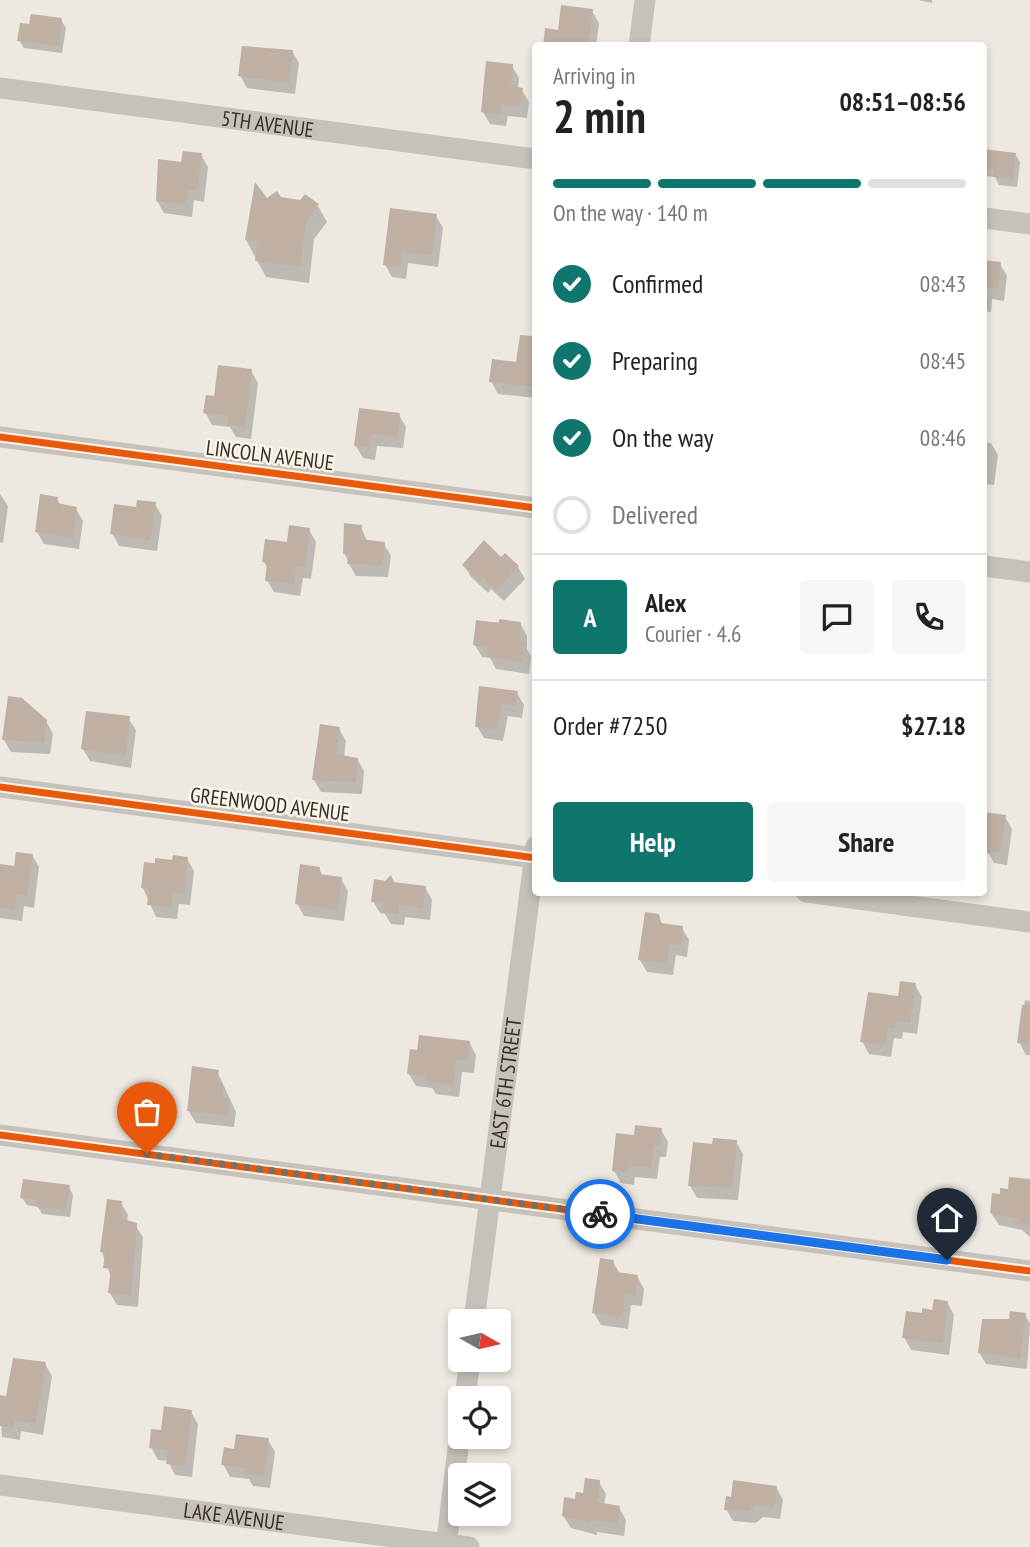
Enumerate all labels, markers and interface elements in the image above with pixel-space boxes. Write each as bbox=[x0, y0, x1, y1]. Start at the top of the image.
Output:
text: Arriving in bbox=[553, 61, 635, 90]
text: 08:51–08:56 bbox=[839, 85, 966, 118]
text: 2 min bbox=[553, 86, 646, 146]
street label: 5TH AVENUE bbox=[220, 104, 316, 143]
text: On the way · 140 m bbox=[553, 198, 708, 227]
icon: check bbox=[553, 265, 591, 303]
text: Confirmed bbox=[612, 267, 703, 300]
text: 08:43 bbox=[920, 269, 966, 298]
icon: check bbox=[553, 342, 591, 380]
text: Preparing bbox=[612, 344, 698, 377]
text: 08:45 bbox=[920, 346, 966, 375]
icon: check bbox=[553, 419, 591, 457]
text: On the way bbox=[612, 421, 714, 454]
text: 08:46 bbox=[920, 423, 966, 452]
street label: LINCOLN AVENUE bbox=[205, 434, 335, 476]
text: Delivered bbox=[612, 498, 698, 531]
button: chat bbox=[800, 580, 874, 654]
button: phone bbox=[892, 580, 966, 654]
text: Alex bbox=[645, 586, 686, 619]
text: A bbox=[583, 601, 597, 634]
text: Courier · 4.6 bbox=[645, 619, 741, 648]
text: Order #7250 bbox=[553, 709, 668, 742]
text: $27.18 bbox=[901, 709, 966, 742]
street label: GREENWOOD AVENUE bbox=[189, 781, 351, 827]
button: Help bbox=[553, 802, 753, 882]
button: Share bbox=[767, 802, 966, 882]
street label: EAST 6TH STREET bbox=[483, 1015, 527, 1150]
pin bbox=[117, 1082, 177, 1154]
icon: bag bbox=[128, 1093, 166, 1131]
courier bbox=[565, 1179, 635, 1249]
pin bbox=[917, 1188, 977, 1260]
icon: bike bbox=[581, 1195, 619, 1233]
icon: home bbox=[928, 1199, 966, 1237]
north arrow bbox=[448, 1309, 511, 1372]
map controls bbox=[448, 1309, 511, 1526]
button: locate bbox=[448, 1386, 511, 1449]
button: layers bbox=[448, 1463, 511, 1526]
street label: LAKE AVENUE bbox=[182, 1496, 286, 1536]

